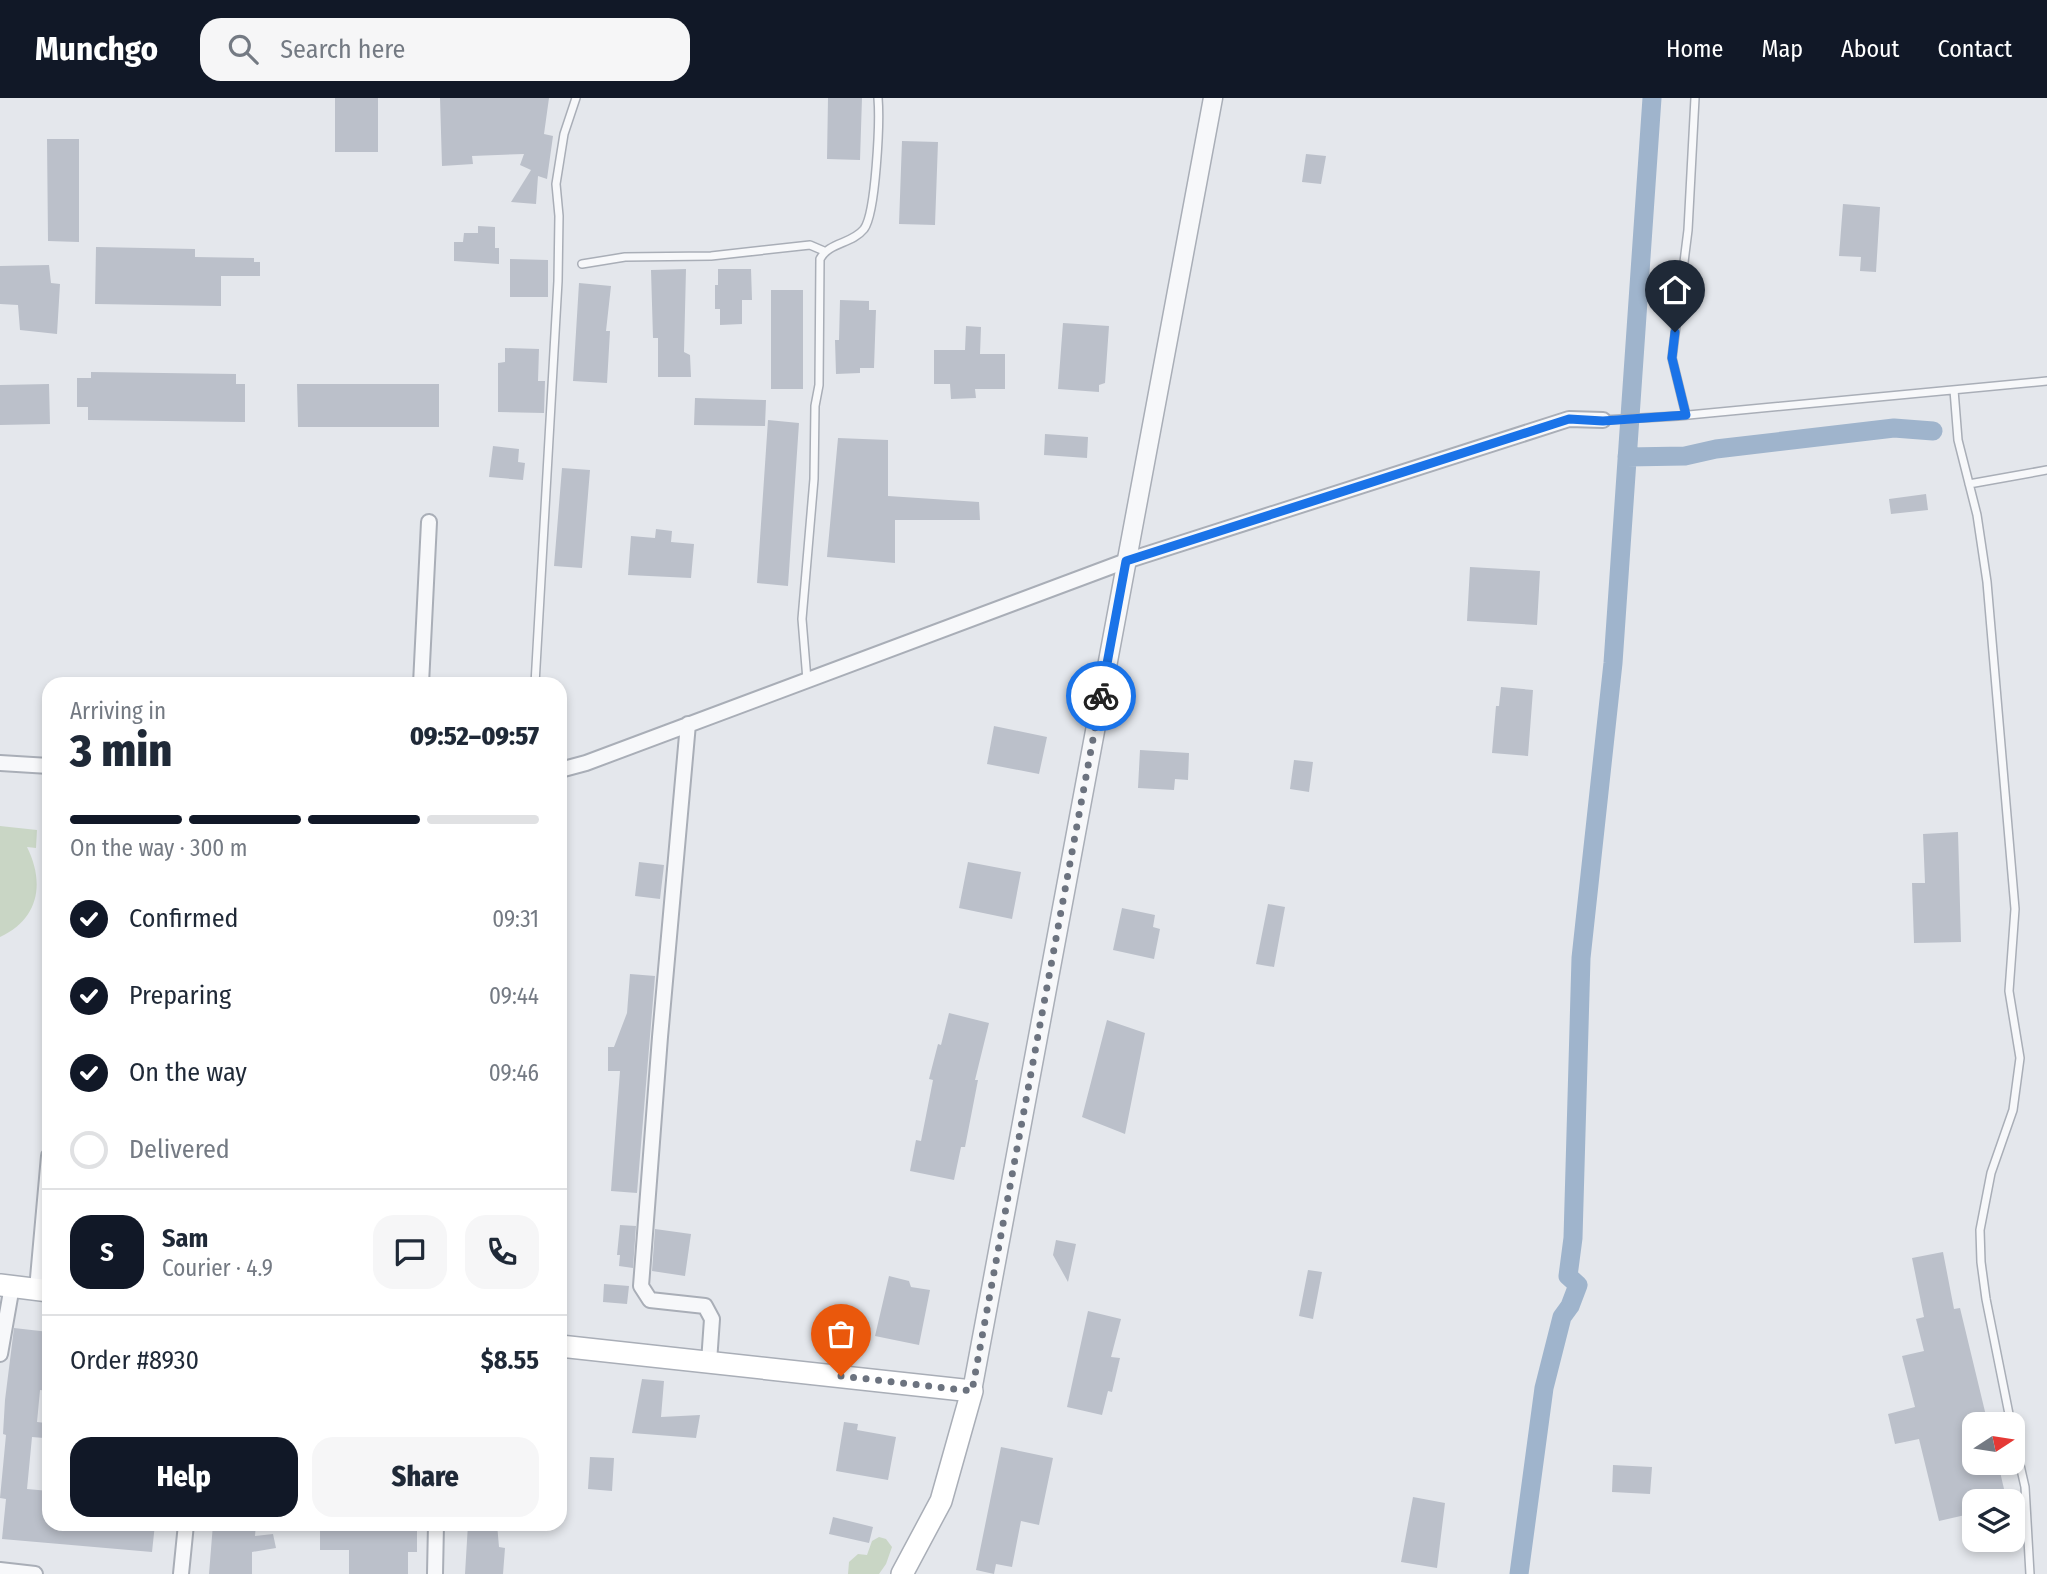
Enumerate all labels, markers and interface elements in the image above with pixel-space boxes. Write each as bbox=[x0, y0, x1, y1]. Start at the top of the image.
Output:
search box bbox=[200, 18, 690, 81]
text: Munchgo bbox=[35, 29, 158, 69]
icon: search bbox=[224, 30, 262, 68]
text: Search here bbox=[280, 34, 405, 65]
text: Home bbox=[1666, 35, 1723, 63]
text: Map bbox=[1761, 35, 1803, 63]
text: About bbox=[1841, 35, 1899, 63]
text: Contact bbox=[1937, 35, 2012, 63]
pin bbox=[1645, 260, 1705, 332]
icon: home bbox=[1656, 271, 1694, 309]
courier bbox=[1066, 661, 1136, 731]
icon: bike bbox=[1082, 677, 1120, 715]
text: Arriving in bbox=[70, 697, 166, 725]
text: 09:52–09:57 bbox=[410, 721, 539, 752]
text: 3 min bbox=[70, 723, 172, 778]
text: On the way · 300 m bbox=[70, 834, 247, 862]
icon: check bbox=[70, 900, 108, 938]
text: Confirmed bbox=[129, 903, 239, 934]
text: 09:31 bbox=[492, 905, 539, 933]
icon: check bbox=[70, 977, 108, 1015]
text: Preparing bbox=[129, 980, 231, 1011]
text: 09:44 bbox=[489, 982, 539, 1010]
icon: check bbox=[70, 1054, 108, 1092]
text: On the way bbox=[129, 1057, 247, 1088]
text: 09:46 bbox=[489, 1059, 539, 1087]
text: Delivered bbox=[129, 1134, 230, 1165]
button: chat bbox=[373, 1215, 447, 1289]
button: phone bbox=[465, 1215, 539, 1289]
text: Sam bbox=[162, 1223, 208, 1254]
text: S bbox=[100, 1237, 114, 1268]
text: Courier · 4.9 bbox=[162, 1254, 273, 1282]
pin bbox=[811, 1304, 871, 1376]
icon: bag bbox=[822, 1315, 860, 1353]
text: Order #8930 bbox=[70, 1345, 199, 1376]
text: $8.55 bbox=[481, 1345, 539, 1376]
north arrow bbox=[1962, 1412, 2025, 1475]
map controls bbox=[1962, 1412, 2025, 1552]
button: Help bbox=[70, 1437, 298, 1517]
button: Share bbox=[312, 1437, 539, 1517]
button: layers bbox=[1962, 1489, 2025, 1552]

